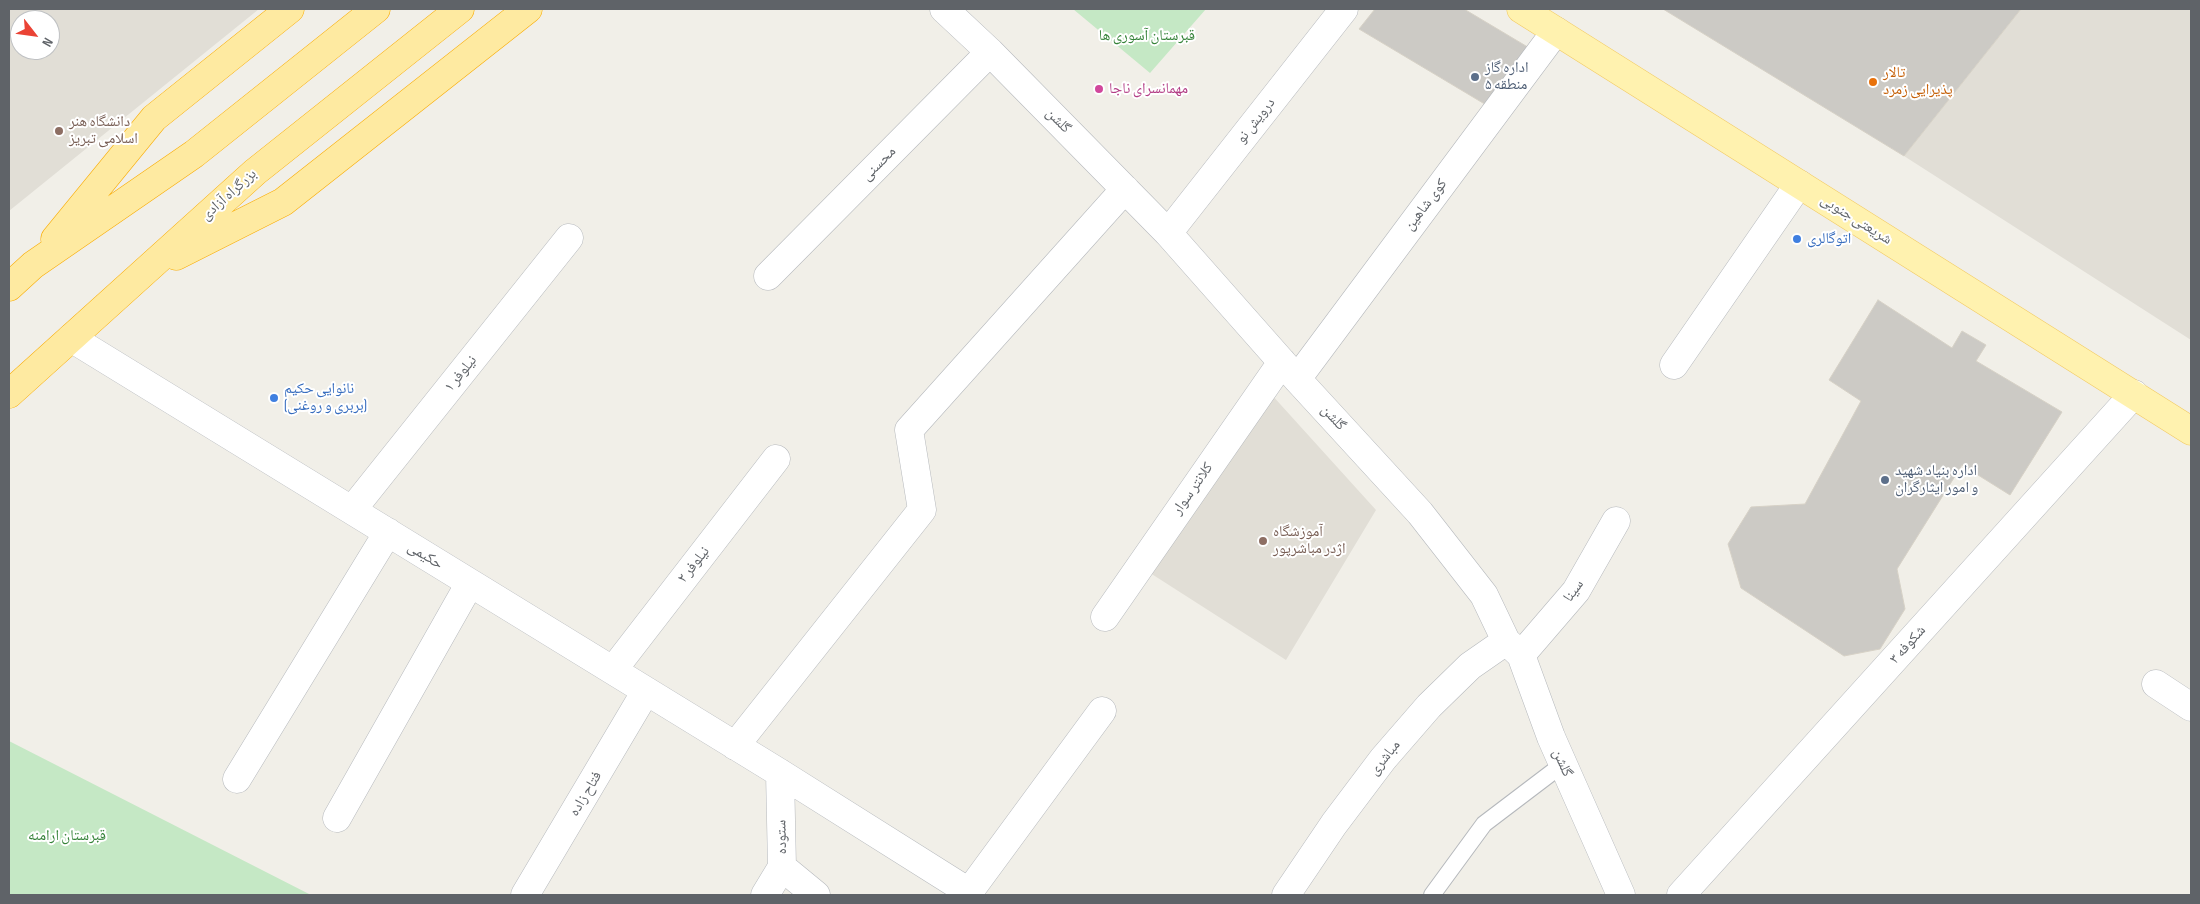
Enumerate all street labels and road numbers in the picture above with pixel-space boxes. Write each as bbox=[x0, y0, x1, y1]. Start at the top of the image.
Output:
street label: درویش نو bbox=[1233, 95, 1279, 147]
street label: گلشن bbox=[1042, 105, 1074, 137]
street label: محسنی bbox=[858, 143, 900, 185]
street label: بزرگراه آزادی bbox=[197, 165, 261, 225]
street label: کوی شاهین bbox=[1401, 175, 1451, 235]
street label: شریعتی جنوبی bbox=[1817, 191, 1895, 249]
street label: نیلوفر ۱ bbox=[441, 352, 481, 396]
street label: گلشن bbox=[1317, 401, 1349, 435]
street label: کلانتر سوار bbox=[1169, 459, 1217, 519]
street label: حکیمی bbox=[404, 538, 446, 574]
street label: نیلوفر ۲ bbox=[674, 543, 714, 587]
street label: سینا bbox=[1560, 576, 1588, 606]
street label: شکوفه ۳ bbox=[1886, 622, 1930, 668]
street label: مباشری bbox=[1365, 737, 1405, 779]
street label: گلشن bbox=[1548, 746, 1576, 780]
street label: فتاح زاده bbox=[566, 768, 606, 820]
street label: ستوده bbox=[773, 820, 791, 854]

